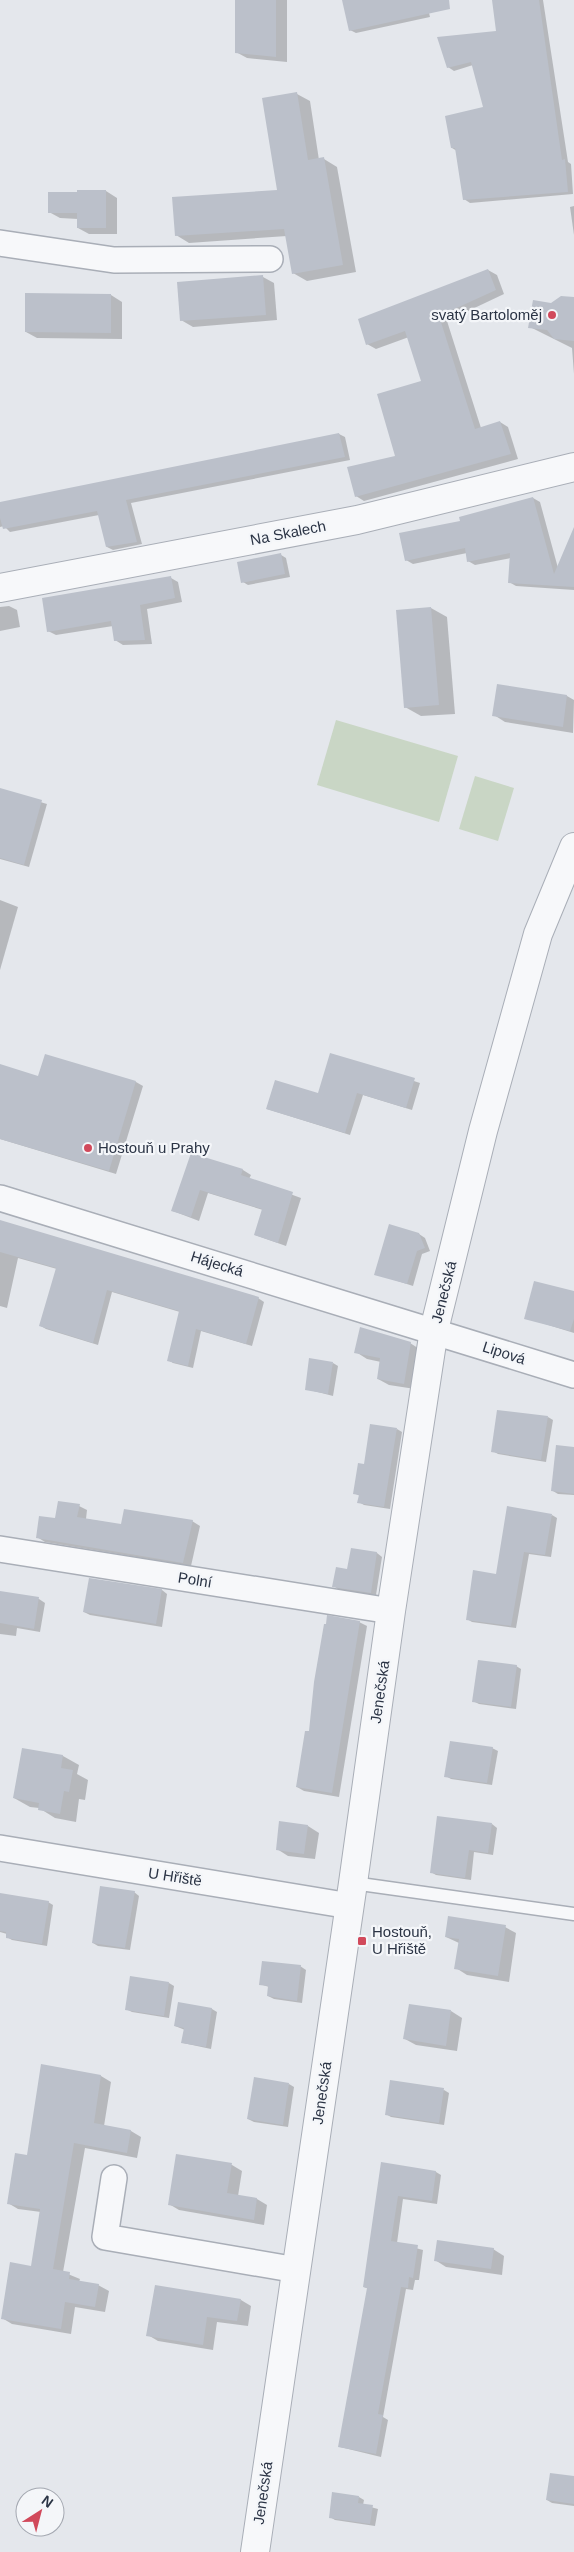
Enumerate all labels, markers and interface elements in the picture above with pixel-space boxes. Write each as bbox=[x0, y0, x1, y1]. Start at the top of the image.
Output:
place label: svatý Bartoloměj bbox=[431, 306, 542, 323]
marker: svatý Bartoloměj bbox=[546, 309, 558, 321]
street label: Na Skalech bbox=[249, 517, 327, 548]
place label: Hostouň u Prahy bbox=[98, 1139, 210, 1156]
marker: Hostouň u Prahy bbox=[82, 1142, 94, 1154]
street label: Hájecká bbox=[189, 1247, 246, 1280]
street label: Jenečská bbox=[428, 1258, 460, 1325]
street label: Lipová bbox=[481, 1338, 528, 1368]
street label: Polní bbox=[177, 1568, 214, 1591]
street label: Jenečská bbox=[367, 1659, 392, 1724]
street label: U Hřiště bbox=[147, 1864, 203, 1889]
place label: Hostouň, U Hřiště bbox=[372, 1923, 432, 1957]
marker: Hostouň, U Hřiště bbox=[356, 1935, 368, 1947]
street label: Jenečská bbox=[309, 2060, 334, 2125]
street label: Jenečská bbox=[250, 2460, 275, 2525]
north arrow bbox=[15, 2487, 65, 2537]
text: N bbox=[39, 2492, 56, 2511]

